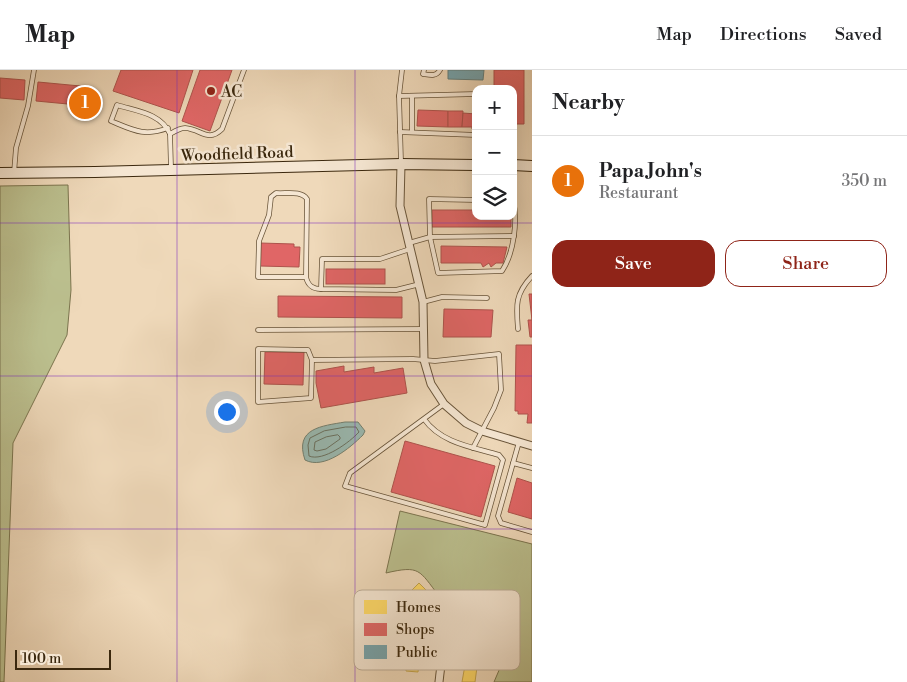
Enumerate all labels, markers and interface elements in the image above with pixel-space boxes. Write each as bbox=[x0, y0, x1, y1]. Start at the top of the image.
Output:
text: Map bbox=[25, 20, 75, 50]
text: Map bbox=[656, 23, 692, 46]
text: Directions bbox=[720, 23, 807, 46]
text: Saved bbox=[835, 23, 882, 46]
place label: AC bbox=[220, 82, 242, 102]
pin: 1 bbox=[69, 84, 101, 122]
marker: AC bbox=[205, 85, 217, 97]
map controls bbox=[472, 85, 517, 220]
button: + bbox=[472, 85, 517, 130]
text: Nearby bbox=[552, 90, 625, 116]
button: − bbox=[472, 130, 517, 175]
street label: Woodfield Road bbox=[179, 142, 294, 166]
text: Papa John's bbox=[599, 159, 702, 183]
text: 1 bbox=[564, 171, 572, 191]
text: 350 m bbox=[841, 171, 887, 191]
button: layers bbox=[472, 175, 517, 220]
text: Restaurant bbox=[599, 183, 678, 203]
button: Save bbox=[552, 240, 715, 287]
button: Share bbox=[725, 240, 887, 287]
your location bbox=[214, 399, 240, 425]
legend bbox=[354, 590, 520, 670]
text: Homes bbox=[396, 599, 441, 617]
text: Shops bbox=[396, 621, 434, 639]
text: Public bbox=[396, 644, 437, 662]
scale bar bbox=[15, 647, 111, 670]
text: 100 m bbox=[22, 650, 61, 668]

